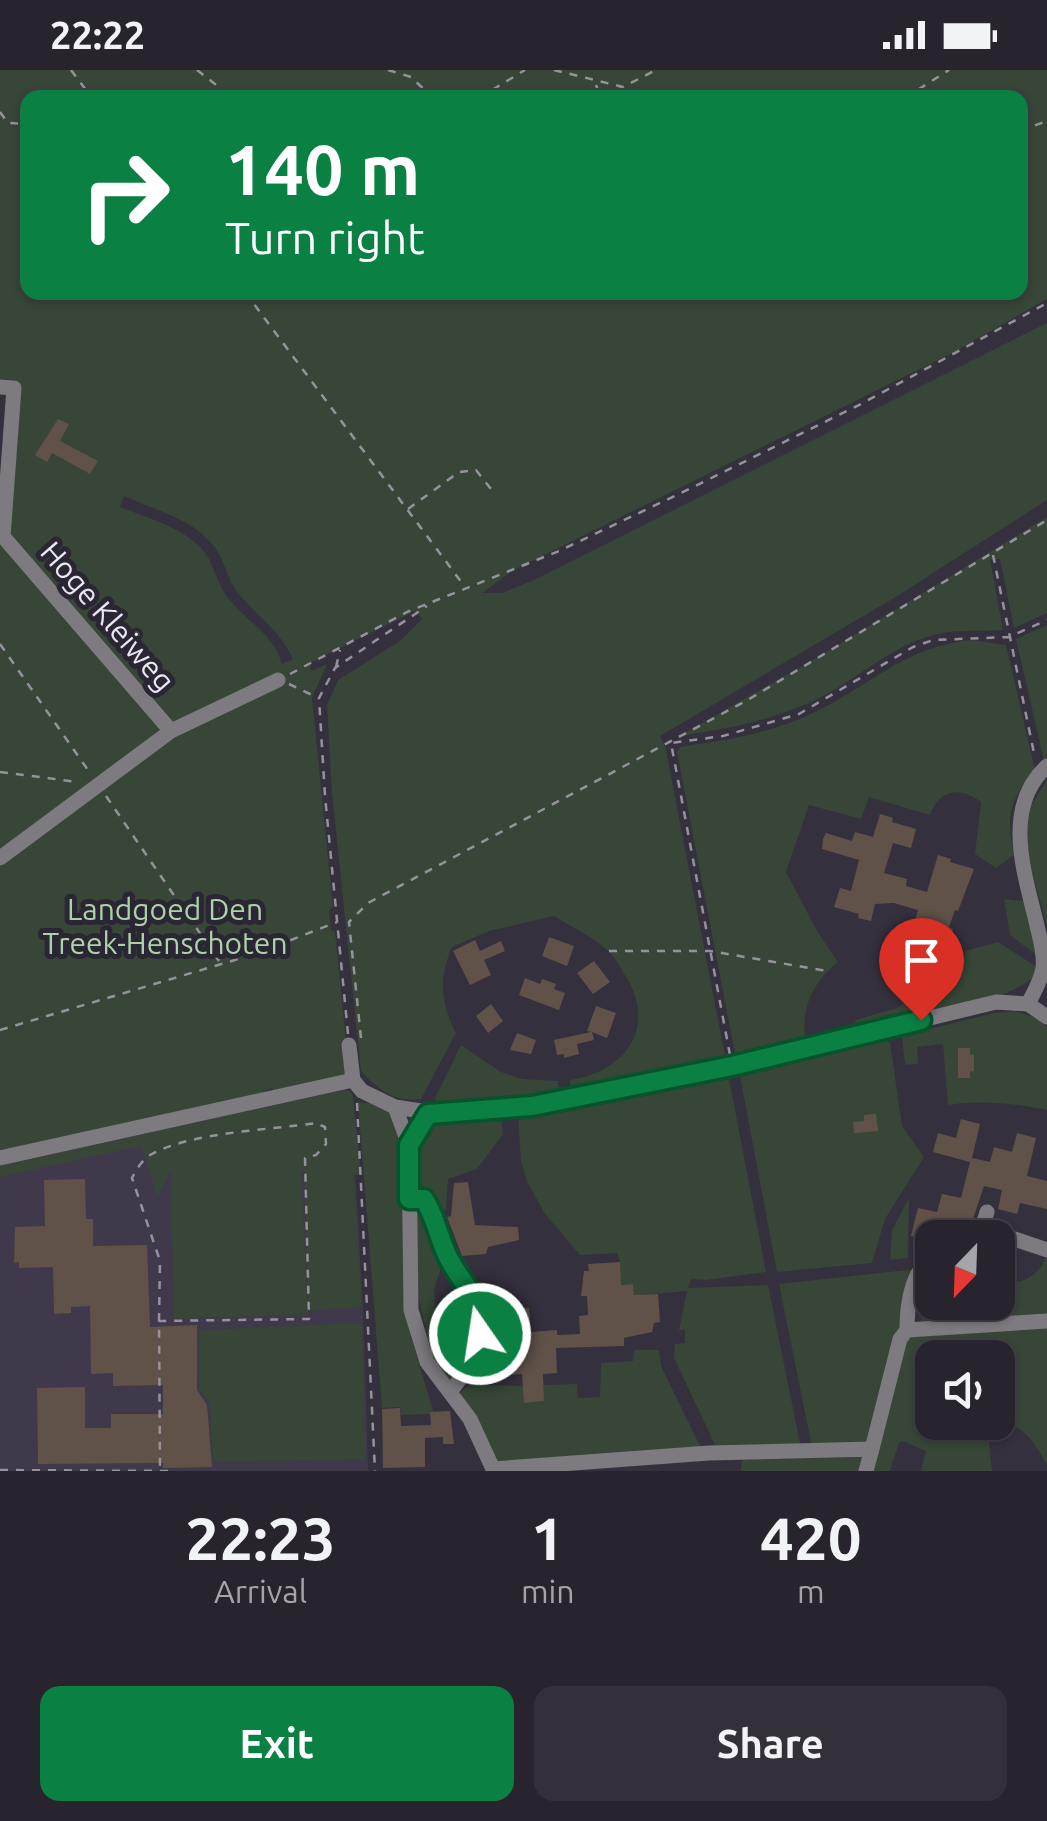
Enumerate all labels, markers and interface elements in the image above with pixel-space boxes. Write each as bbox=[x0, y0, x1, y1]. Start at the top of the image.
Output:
text: 22:22 bbox=[50, 14, 145, 56]
icon: right bbox=[60, 130, 190, 260]
text: 140 m bbox=[225, 130, 420, 208]
text: Turn right bbox=[225, 212, 425, 263]
street label: Hoge Kleiweg bbox=[34, 535, 182, 697]
park label: Landgoed Den Treek-Henschoten bbox=[42, 892, 288, 960]
pin bbox=[879, 918, 964, 1021]
icon: arrive bbox=[894, 933, 949, 988]
north arrow bbox=[915, 1220, 1015, 1320]
map controls bbox=[915, 1220, 1015, 1440]
position arrow bbox=[428, 1282, 532, 1386]
button: sound bbox=[915, 1340, 1015, 1440]
text: 22:23 bbox=[185, 1504, 336, 1571]
text: 1 bbox=[531, 1504, 565, 1571]
text: 420 bbox=[760, 1504, 862, 1571]
text: Arrival bbox=[214, 1573, 307, 1609]
text: min bbox=[521, 1573, 575, 1609]
text: m bbox=[797, 1573, 825, 1609]
button: Exit bbox=[40, 1686, 514, 1801]
button: Share bbox=[534, 1686, 1007, 1801]

